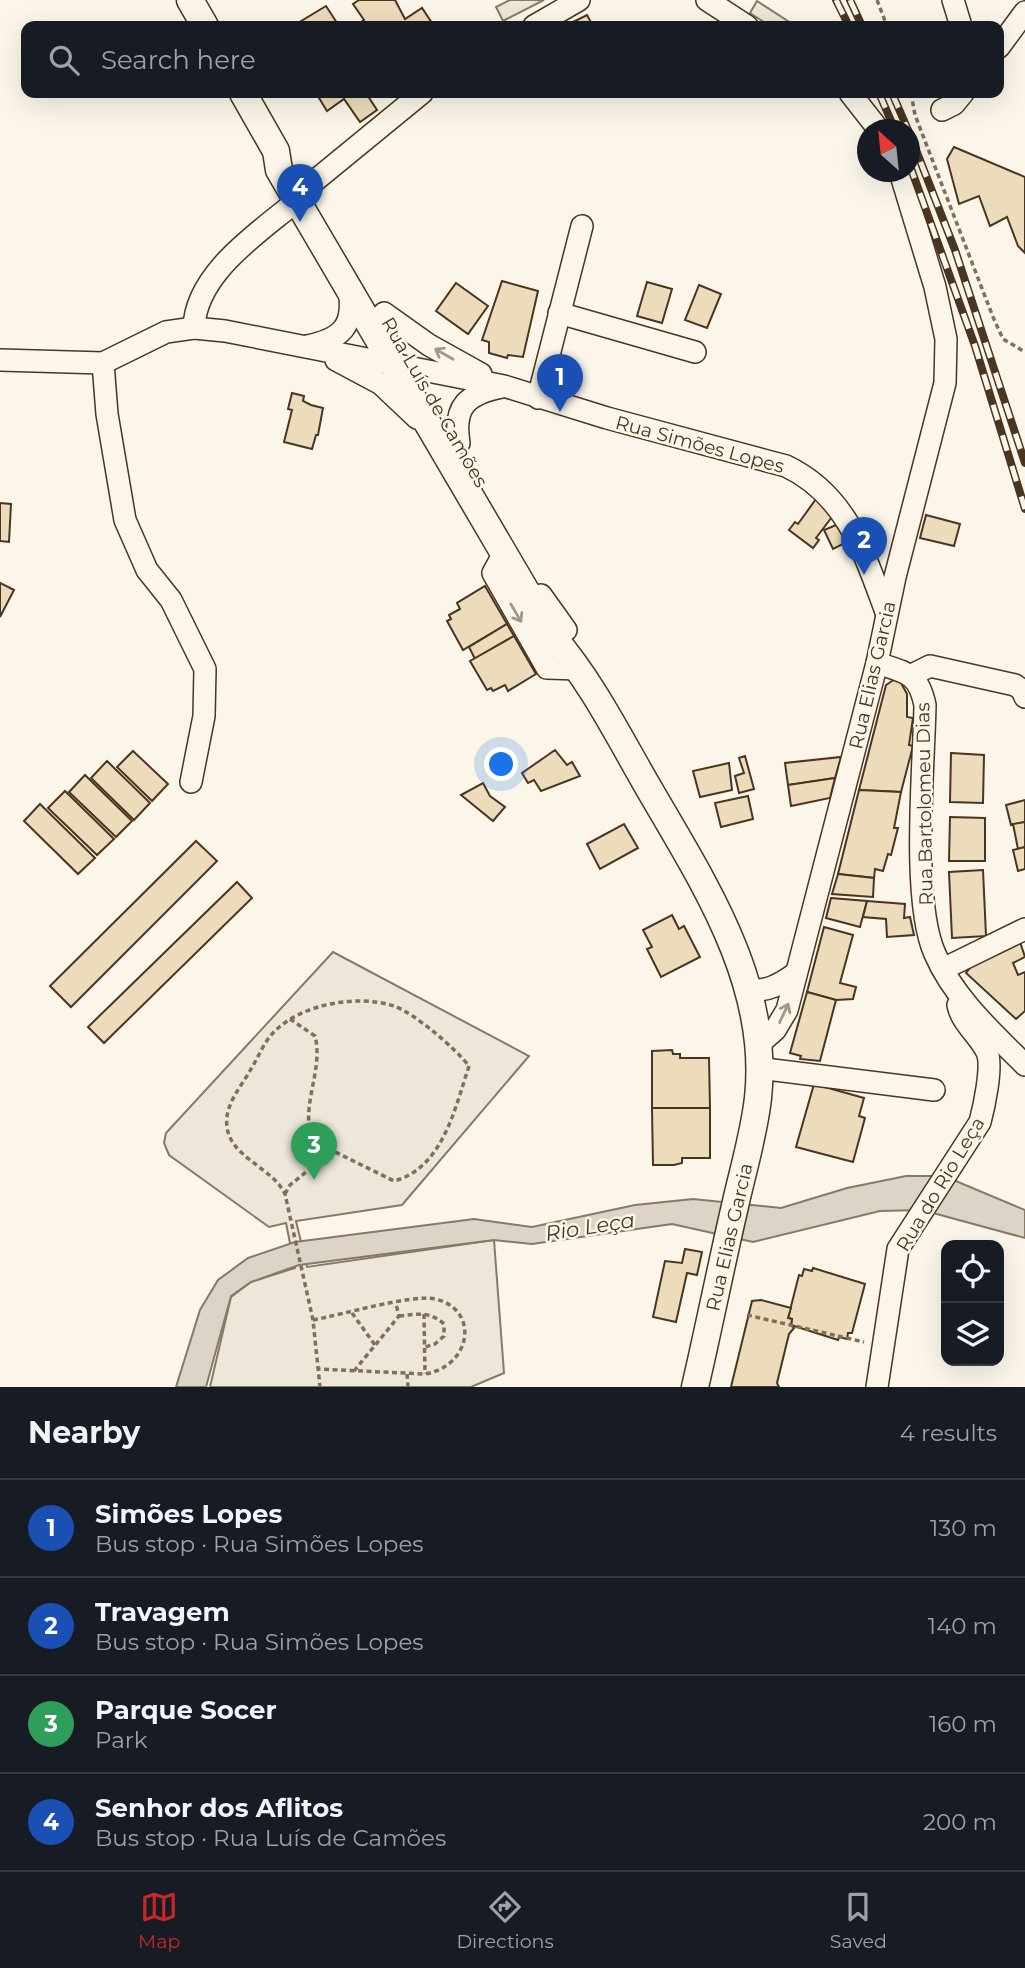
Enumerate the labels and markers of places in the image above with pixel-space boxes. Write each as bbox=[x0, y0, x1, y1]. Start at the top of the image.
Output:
pin: 4 bbox=[277, 164, 323, 222]
pin: 1 bbox=[537, 354, 583, 412]
pin: 2 bbox=[841, 517, 887, 575]
pin: 3 bbox=[291, 1122, 337, 1180]

